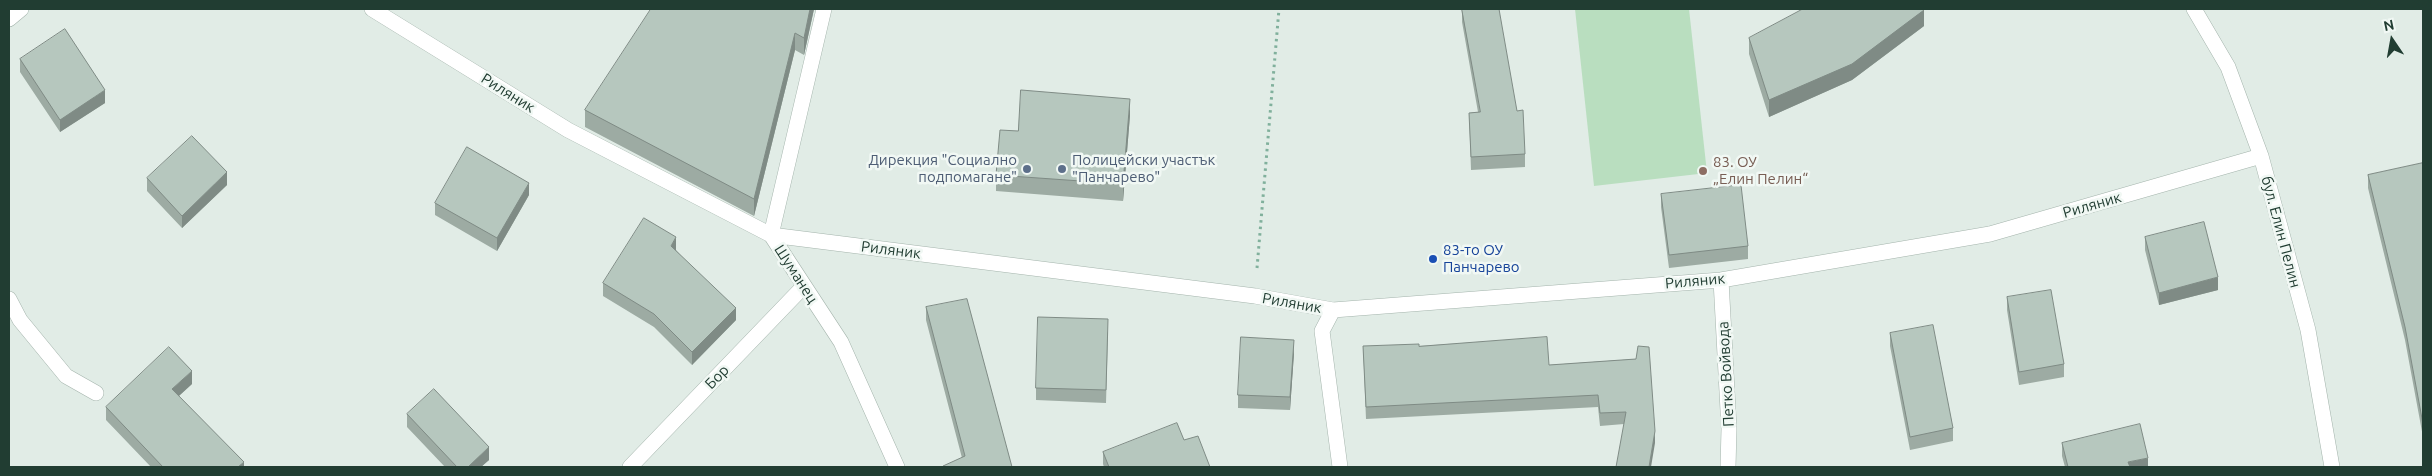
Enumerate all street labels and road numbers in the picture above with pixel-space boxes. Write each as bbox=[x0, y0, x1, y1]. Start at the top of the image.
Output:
street label: Риляник bbox=[478, 69, 538, 117]
street label: бул. Елин Пелин bbox=[2257, 174, 2305, 290]
street label: Риляник bbox=[2061, 188, 2123, 222]
street label: Риляник bbox=[860, 237, 922, 263]
street label: Шуманец bbox=[770, 241, 822, 307]
street label: Риляник bbox=[1664, 269, 1726, 293]
street label: Риляник bbox=[1261, 289, 1323, 317]
street label: Петко Войвода bbox=[1714, 321, 1738, 427]
street label: Бор bbox=[701, 361, 733, 393]

